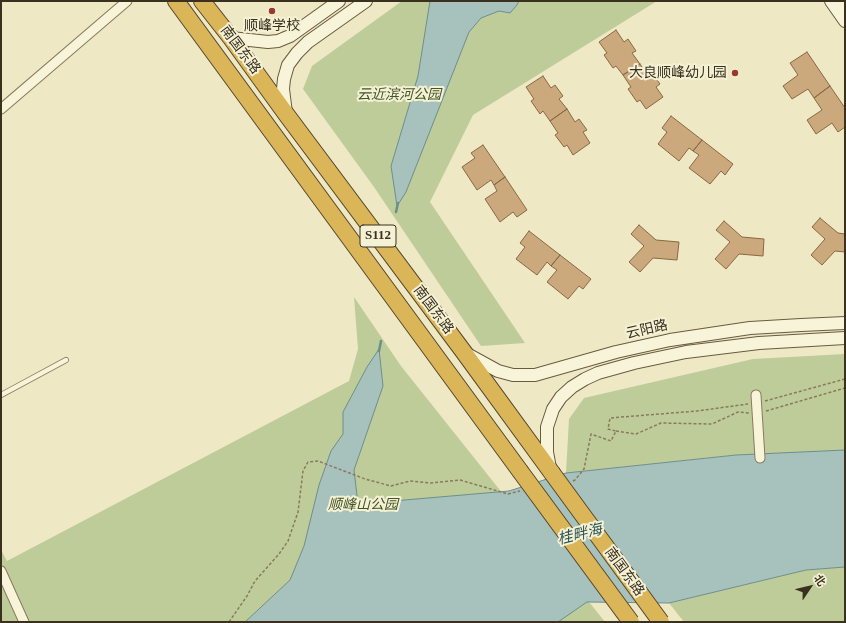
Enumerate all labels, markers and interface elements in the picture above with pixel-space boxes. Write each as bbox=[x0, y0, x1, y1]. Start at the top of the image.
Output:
marker: 顺峰学校 bbox=[267, 6, 277, 16]
place label: 顺峰学校 bbox=[244, 18, 300, 34]
street label: 南国东路 bbox=[216, 23, 264, 77]
place label: 大良顺峰幼儿园 bbox=[629, 65, 727, 81]
marker: 大良顺峰幼儿园 bbox=[730, 68, 740, 78]
park label: 云近滨河公园 bbox=[357, 87, 441, 103]
road number: S112 bbox=[360, 225, 396, 247]
street label: 南国东路 bbox=[409, 283, 457, 337]
street label: 云阳路 bbox=[625, 317, 669, 343]
park label: 顺峰山公园 bbox=[328, 497, 398, 513]
water label: 桂畔海 bbox=[556, 521, 604, 549]
street label: 南国东路 bbox=[601, 544, 647, 600]
north arrow bbox=[790, 567, 830, 607]
text: 北 bbox=[812, 572, 828, 588]

